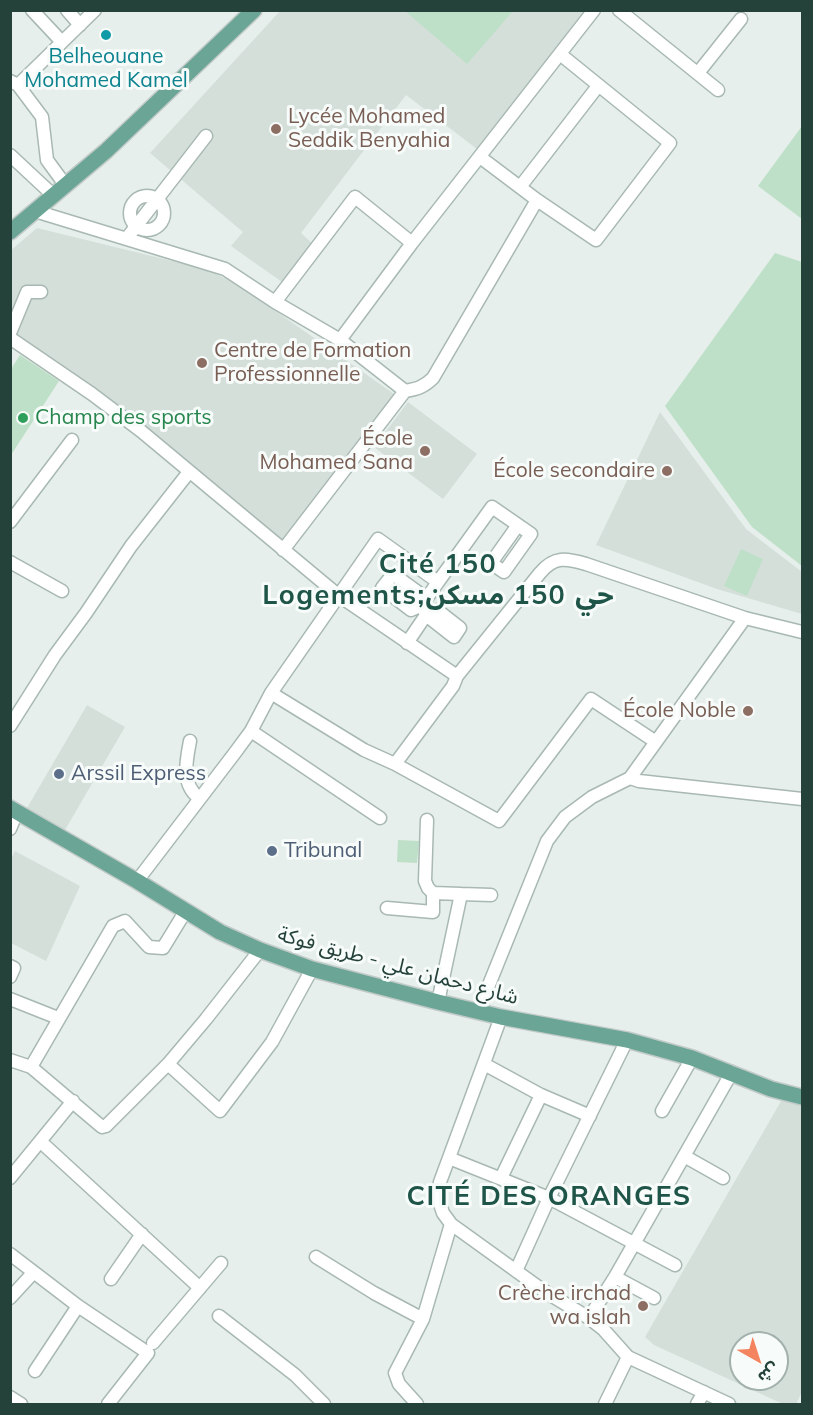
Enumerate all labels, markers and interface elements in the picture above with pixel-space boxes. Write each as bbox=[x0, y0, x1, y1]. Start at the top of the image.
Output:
marker: Belheouane Mohamed Kamel bbox=[99, 28, 113, 42]
place label: Belheouane Mohamed Kamel bbox=[24, 44, 188, 94]
place label: Lycée Mohamed Seddik Benyahia bbox=[288, 104, 450, 154]
marker: Lycée Mohamed Seddik Benyahia bbox=[269, 122, 283, 136]
place label: Centre de Formation Professionnelle bbox=[214, 338, 411, 388]
marker: Centre de Formation Professionnelle bbox=[195, 356, 209, 370]
place label: Champ des sports bbox=[35, 405, 212, 431]
marker: Champ des sports bbox=[16, 411, 30, 425]
place label: École Mohamed Sana bbox=[260, 426, 413, 476]
marker: École Mohamed Sana bbox=[418, 444, 432, 458]
place label: École secondaire bbox=[493, 458, 655, 484]
marker: École secondaire bbox=[660, 464, 674, 478]
district label: Cité 150 Logements;حي 150 مسكن bbox=[273, 549, 603, 612]
place label: École Noble bbox=[623, 698, 736, 724]
marker: École Noble bbox=[741, 704, 755, 718]
place label: Arssil Express bbox=[71, 761, 206, 787]
marker: Arssil Express bbox=[52, 767, 66, 781]
place label: Tribunal bbox=[284, 838, 362, 864]
marker: Tribunal bbox=[265, 844, 279, 858]
street label: شارع دحمان علي - طريق فوكة bbox=[275, 922, 521, 1010]
district label: CITÉ DES ORANGES bbox=[406, 1181, 692, 1213]
place label: Crèche irchad wa islah bbox=[498, 1281, 631, 1331]
marker: Crèche irchad wa islah bbox=[636, 1299, 650, 1313]
north arrow bbox=[729, 1331, 789, 1391]
text: ش bbox=[754, 1359, 784, 1388]

